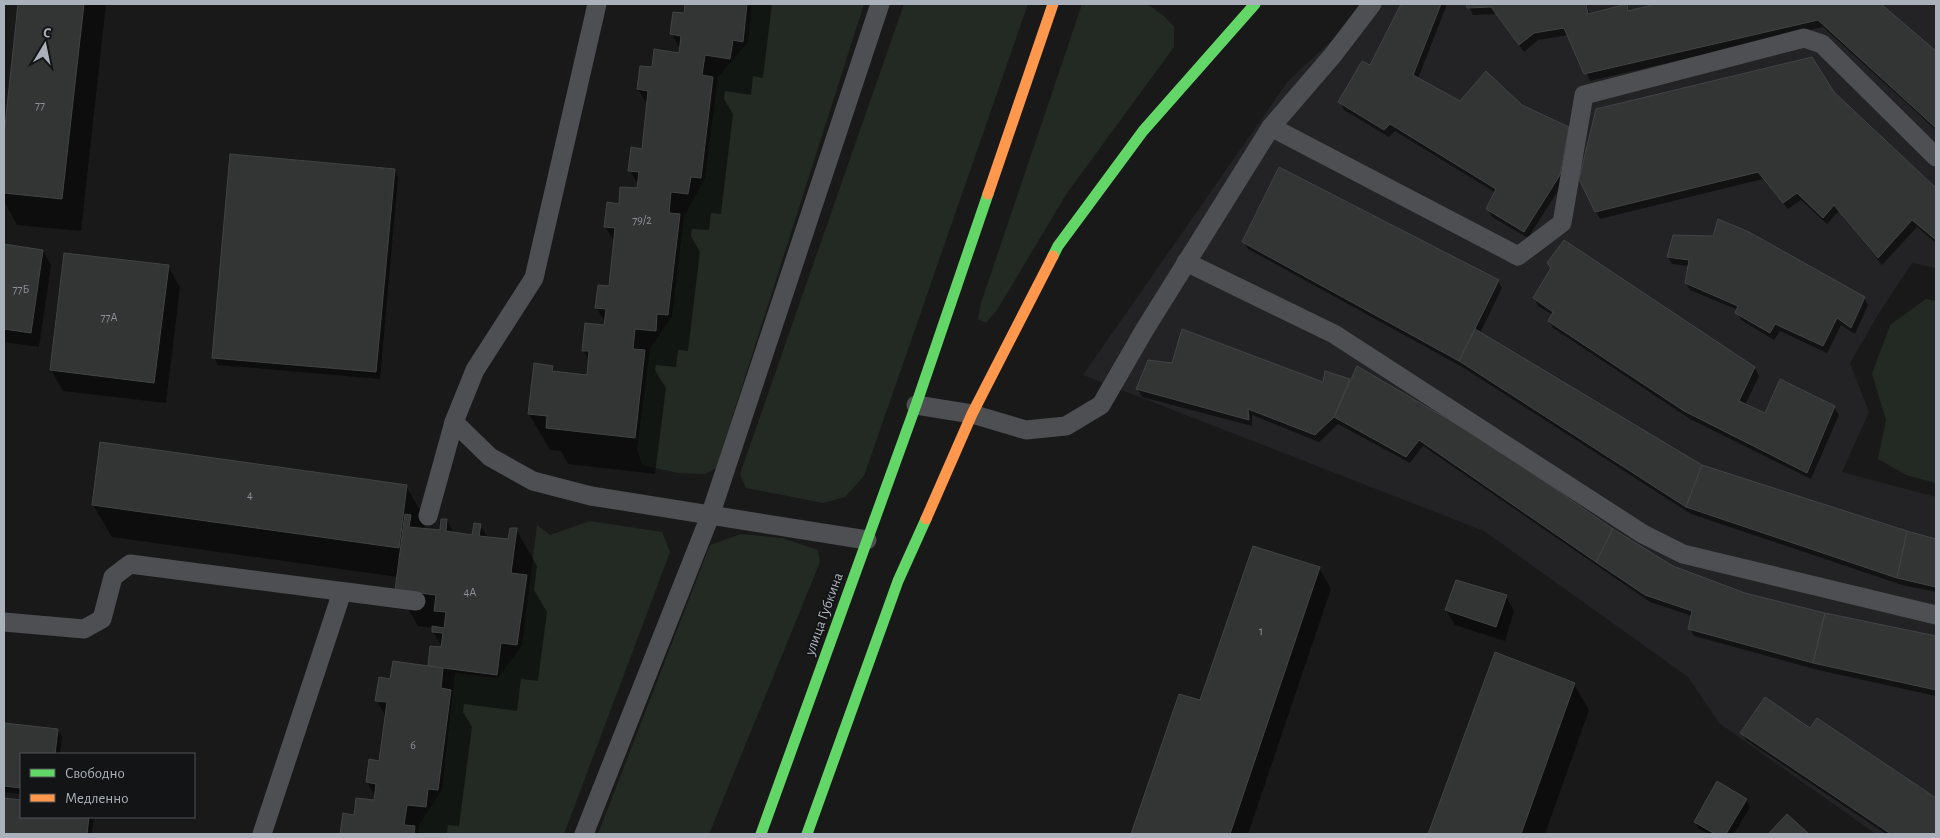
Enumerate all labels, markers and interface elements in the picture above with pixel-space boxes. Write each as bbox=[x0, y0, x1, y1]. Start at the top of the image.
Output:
north arrow bbox=[20, 20, 70, 70]
text: С bbox=[42, 26, 52, 41]
house number: 77 bbox=[35, 99, 45, 111]
house number: 79/2 bbox=[632, 214, 652, 226]
house number: 77Б bbox=[13, 283, 30, 295]
house number: 77А bbox=[100, 311, 118, 323]
house number: 4 bbox=[247, 489, 253, 501]
street label: улица Губкина bbox=[802, 571, 846, 658]
house number: 4А bbox=[464, 586, 476, 598]
house number: 1 bbox=[1259, 625, 1263, 637]
house number: 6 bbox=[410, 739, 416, 751]
legend bbox=[20, 753, 195, 818]
text: Свободно bbox=[65, 766, 125, 781]
text: Медленно bbox=[65, 791, 129, 806]

